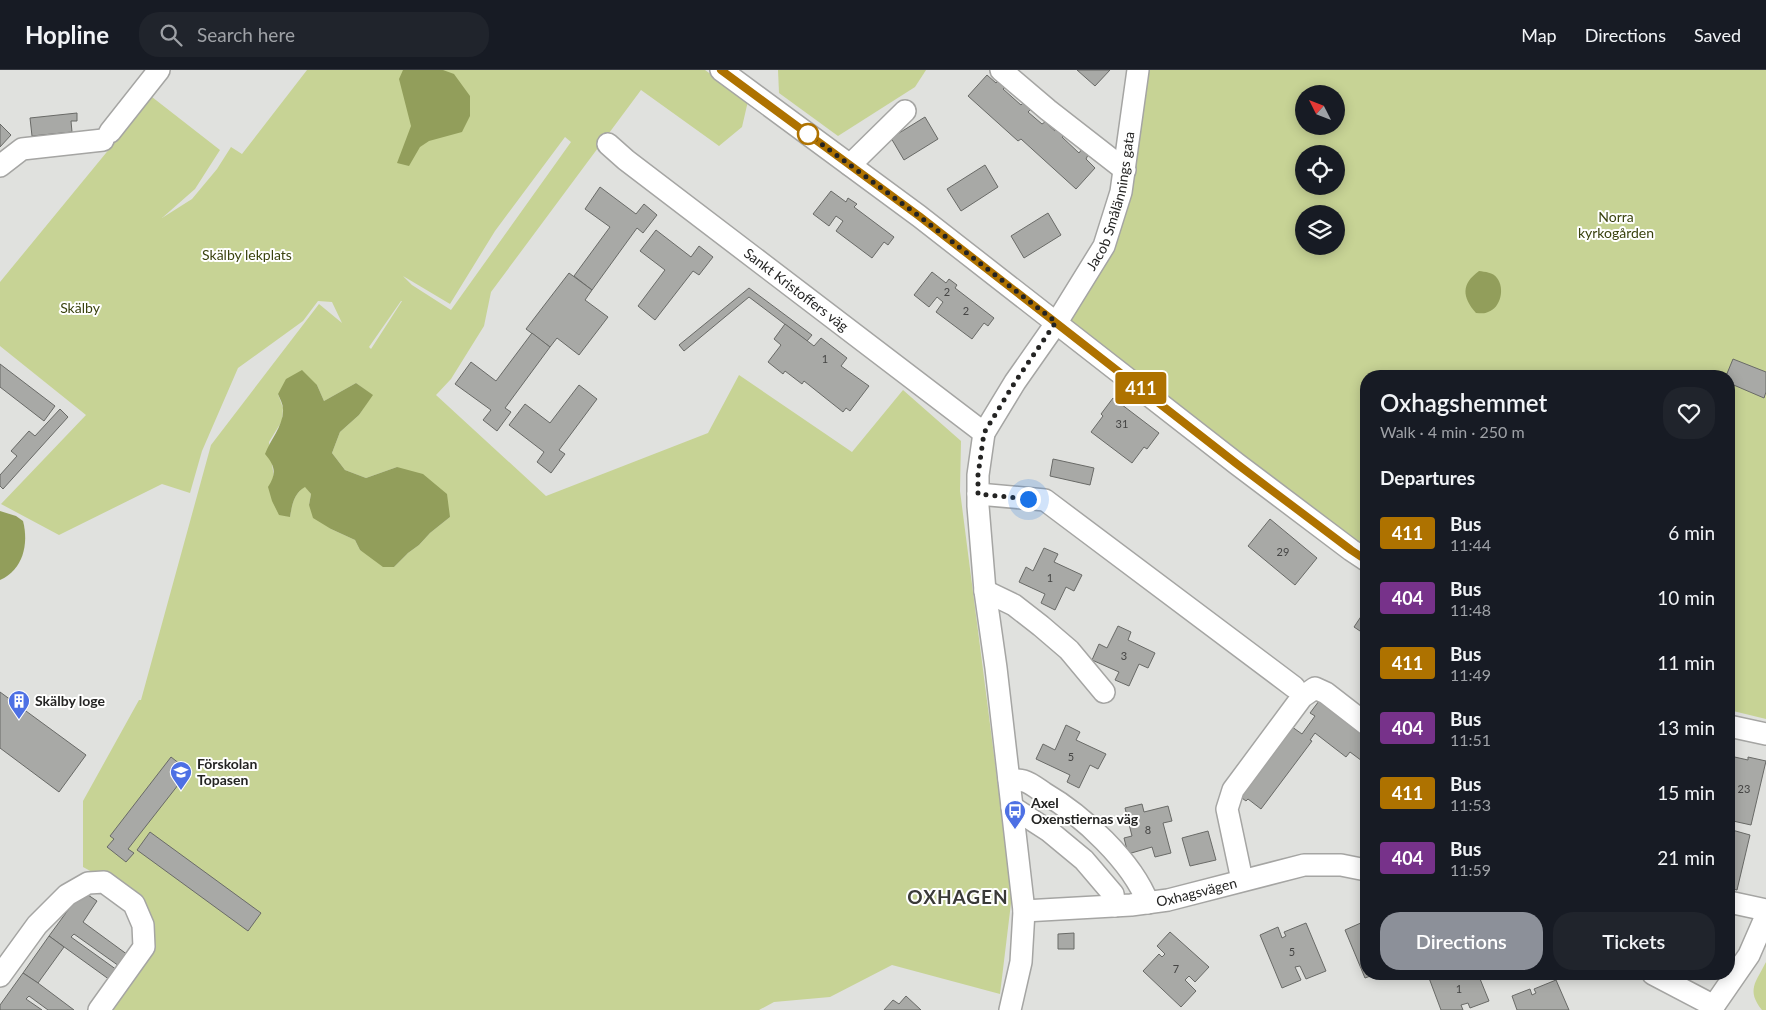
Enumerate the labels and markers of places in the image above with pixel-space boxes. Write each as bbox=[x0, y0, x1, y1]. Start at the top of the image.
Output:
unlabelled marker bbox=[797, 123, 819, 145]
building icon: Skälby loge bbox=[7, 689, 31, 720]
place label: Skälby loge bbox=[35, 692, 106, 709]
place label: Förskolan Topasen bbox=[197, 755, 257, 788]
school or university icon: Förskolan Topasen bbox=[169, 760, 193, 791]
place label: Axel Oxenstiernas väg bbox=[1030, 794, 1139, 827]
bus stop icon: Axel Oxenstiernas väg bbox=[1003, 799, 1027, 830]

